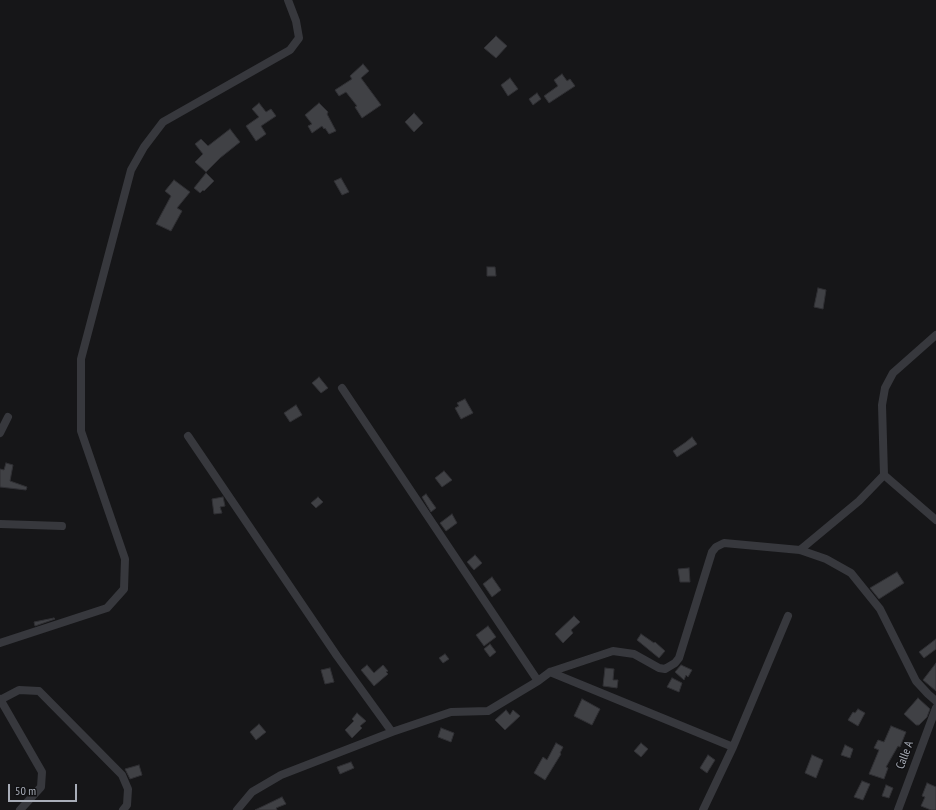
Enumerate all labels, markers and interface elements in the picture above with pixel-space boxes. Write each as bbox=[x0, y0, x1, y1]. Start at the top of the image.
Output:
street label: Calle A bbox=[893, 739, 917, 771]
scale bar bbox=[10, 776, 79, 802]
text: 50 m bbox=[15, 783, 36, 798]

